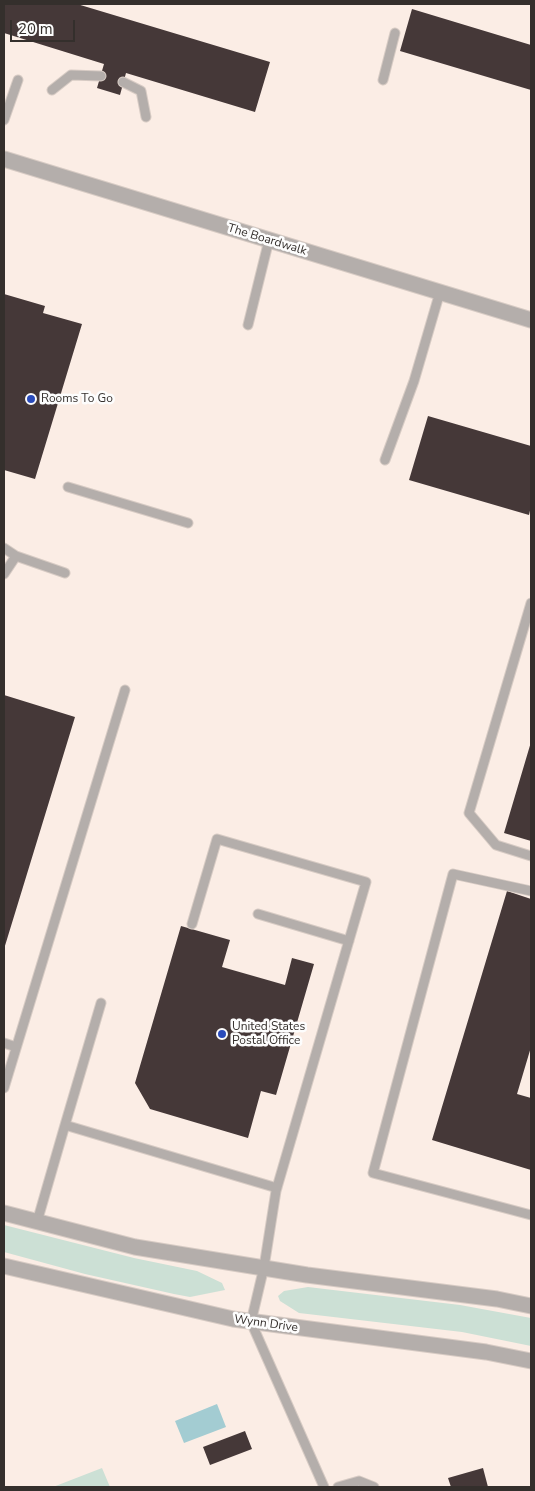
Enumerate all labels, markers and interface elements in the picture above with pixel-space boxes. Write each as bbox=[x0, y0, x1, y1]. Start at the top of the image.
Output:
scale bar bbox=[12, 10, 78, 42]
text: 20 m bbox=[18, 19, 53, 39]
street label: The Boardwalk bbox=[226, 221, 308, 259]
place label: Rooms To Go bbox=[41, 392, 113, 406]
marker: Rooms To Go bbox=[25, 393, 37, 405]
place label: United States Postal Office bbox=[232, 1020, 305, 1048]
marker: United States Postal Office bbox=[216, 1028, 228, 1040]
street label: Wynn Drive bbox=[233, 1312, 299, 1336]

